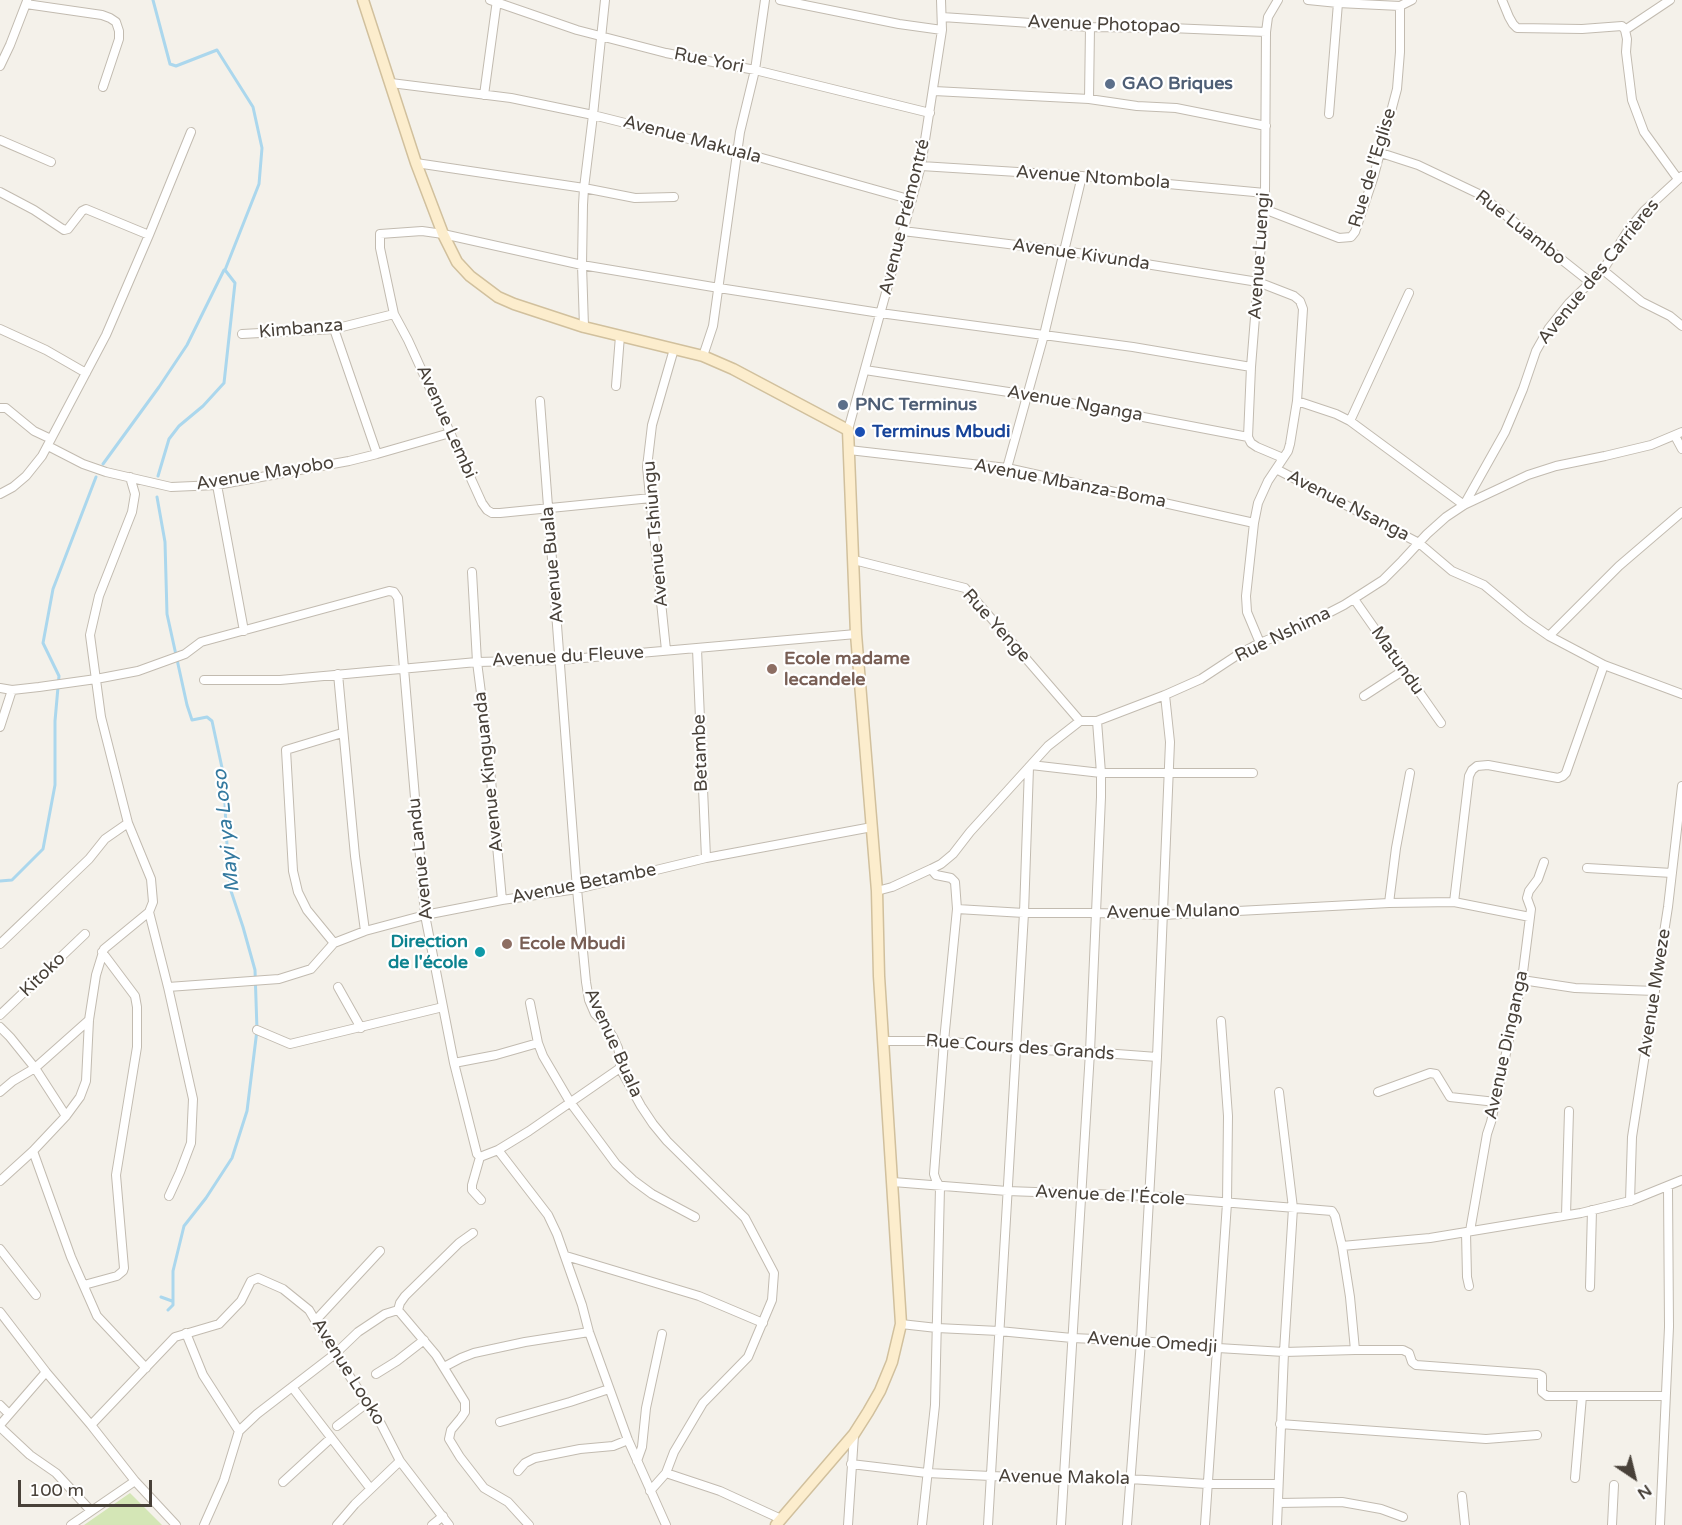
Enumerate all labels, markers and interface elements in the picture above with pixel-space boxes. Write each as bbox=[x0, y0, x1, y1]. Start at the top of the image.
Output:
street label: Avenue Photopao bbox=[1027, 12, 1181, 38]
street label: Rue Yori bbox=[672, 44, 746, 78]
place label: GAO Briques bbox=[1122, 73, 1233, 95]
marker: GAO Briques bbox=[1103, 77, 1117, 91]
street label: Rue de l'Eglise bbox=[1345, 106, 1401, 230]
street label: Avenue Makuala bbox=[621, 111, 763, 169]
street label: Avenue Prémontré bbox=[875, 137, 935, 297]
street label: Avenue Ntombola bbox=[1015, 162, 1171, 194]
street label: Rue Luambo bbox=[1470, 186, 1570, 270]
street label: Avenue Luengi bbox=[1245, 192, 1275, 320]
street label: Avenue des Carrières bbox=[1534, 195, 1664, 349]
street label: Avenue Kivunda bbox=[1011, 235, 1151, 275]
street label: Kimbanza bbox=[258, 315, 344, 343]
street label: Avenue Lembi bbox=[411, 362, 481, 482]
street label: Avenue Nganga bbox=[1006, 381, 1144, 427]
place label: PNC Terminus bbox=[855, 394, 977, 416]
marker: PNC Terminus bbox=[836, 398, 850, 412]
place label: Terminus Mbudi bbox=[872, 421, 1010, 443]
marker: Terminus Mbudi bbox=[853, 425, 867, 439]
street label: Avenue Mayobo bbox=[195, 452, 335, 496]
street label: Avenue Mbanza-Boma bbox=[972, 455, 1168, 513]
street label: Avenue Tshiungu bbox=[639, 460, 673, 608]
street label: Avenue Nsanga bbox=[1283, 466, 1413, 546]
street label: Avenue Buala bbox=[537, 506, 569, 624]
street label: Rue Yenge bbox=[957, 585, 1035, 667]
street label: Rue Nshima bbox=[1232, 603, 1334, 667]
street label: Matundu bbox=[1366, 623, 1428, 699]
street label: Avenue du Fleuve bbox=[491, 642, 645, 672]
place label: Ecole madame lecandele bbox=[784, 648, 910, 690]
marker: Ecole madame lecandele bbox=[765, 662, 779, 676]
street label: Avenue Kinguanda bbox=[470, 691, 508, 853]
street label: Betambe bbox=[689, 714, 713, 792]
water label: Mayi ya Loso bbox=[209, 768, 245, 894]
street label: Avenue Landu bbox=[404, 797, 438, 921]
street label: Avenue Betambe bbox=[510, 859, 658, 909]
street label: Avenue Mulano bbox=[1106, 900, 1240, 924]
street label: Avenue Mweze bbox=[1634, 927, 1676, 1059]
place label: Direction de l'école bbox=[388, 931, 468, 974]
place label: Ecole Mbudi bbox=[519, 933, 625, 955]
marker: Ecole Mbudi bbox=[500, 937, 514, 951]
marker: Direction de l'école bbox=[473, 945, 487, 959]
street label: Kitoko bbox=[16, 948, 70, 1002]
street label: Avenue Dinganga bbox=[1481, 969, 1533, 1121]
street label: Avenue Buala bbox=[579, 985, 647, 1101]
street label: Rue Cours des Grands bbox=[925, 1031, 1115, 1065]
street label: Avenue de l'École bbox=[1034, 1181, 1186, 1211]
street label: Avenue Looko bbox=[307, 1315, 389, 1429]
street label: Avenue Omedji bbox=[1086, 1328, 1218, 1358]
north arrow bbox=[1604, 1447, 1664, 1507]
street label: Avenue Makola bbox=[998, 1466, 1130, 1490]
scale bar bbox=[21, 1468, 154, 1506]
text: 100 m bbox=[29, 1479, 84, 1501]
text: N bbox=[1633, 1480, 1655, 1504]

